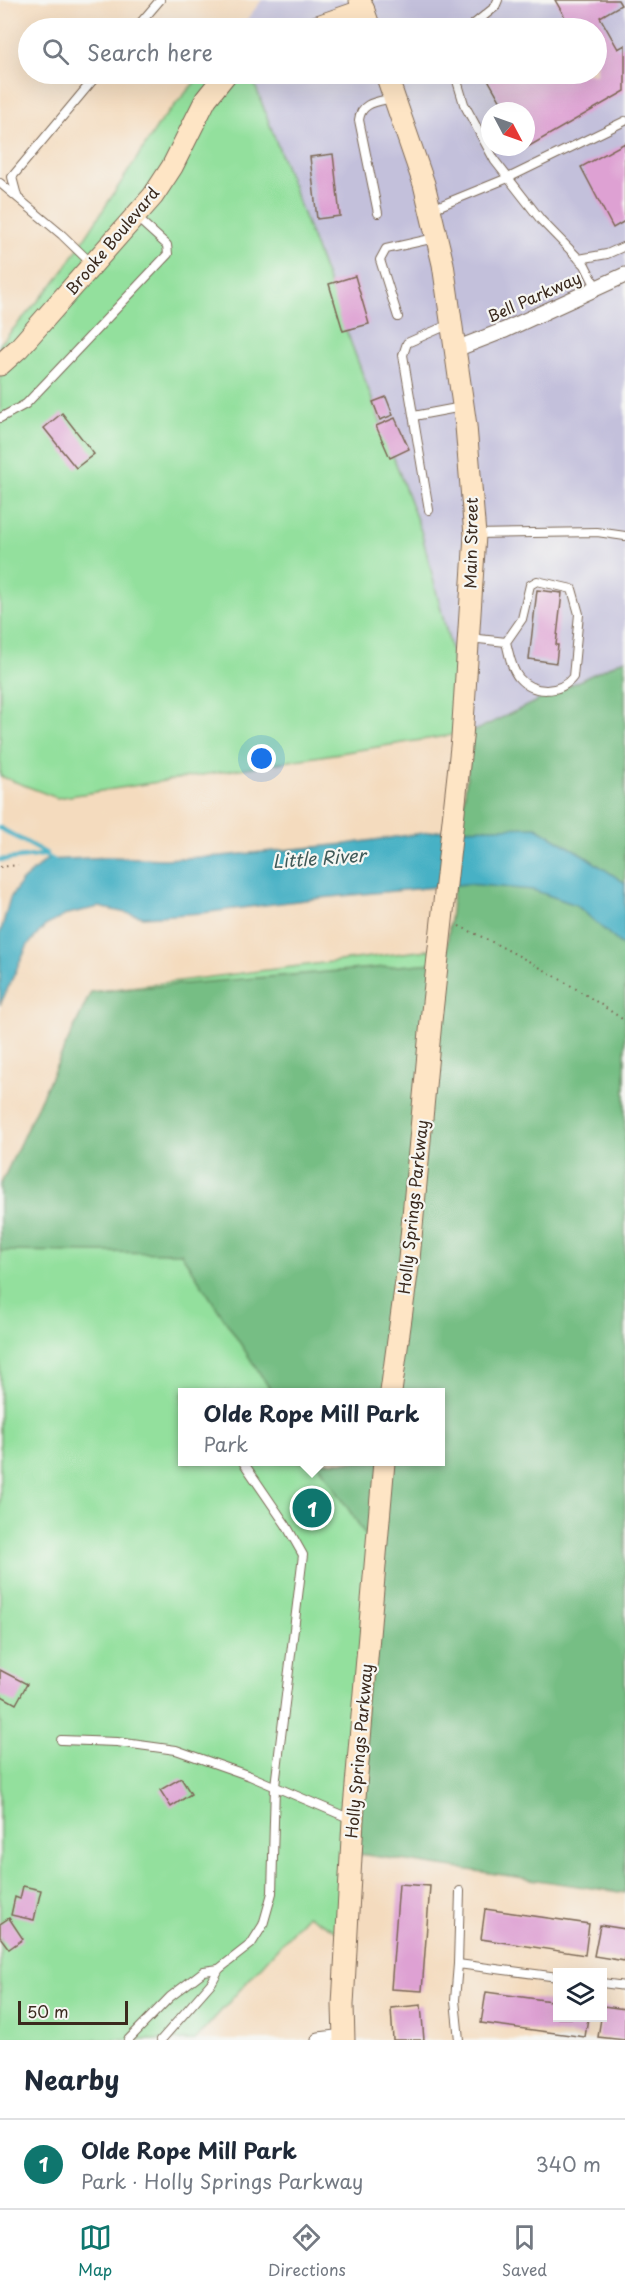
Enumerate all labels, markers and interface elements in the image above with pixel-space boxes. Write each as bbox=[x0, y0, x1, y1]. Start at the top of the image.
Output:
search box bbox=[18, 18, 607, 84]
icon: search bbox=[39, 35, 72, 68]
text: Search here bbox=[87, 35, 213, 68]
north arrow bbox=[481, 102, 535, 156]
street label: Brooke Boulevard bbox=[59, 181, 164, 300]
street label: Bell Parkway bbox=[483, 265, 584, 328]
street label: Main Street bbox=[457, 497, 483, 589]
your location bbox=[247, 744, 276, 773]
water label: Little River bbox=[272, 841, 369, 874]
street label: Holly Springs Parkway bbox=[391, 1119, 433, 1295]
popup bbox=[178, 1388, 445, 1466]
text: Olde Rope Mill Park bbox=[204, 1396, 419, 1429]
text: Park bbox=[204, 1429, 248, 1459]
pin: 1 bbox=[292, 1486, 332, 1530]
street label: Holly Springs Parkway bbox=[338, 1663, 378, 1839]
map controls bbox=[553, 1968, 607, 2022]
button: layers bbox=[553, 1968, 607, 2022]
scale bar bbox=[18, 1998, 128, 2026]
text: 50 m bbox=[27, 1999, 68, 2023]
text: Nearby bbox=[24, 2060, 119, 2099]
text: Olde Rope Mill Park bbox=[81, 2133, 297, 2166]
text: 1 bbox=[39, 2149, 48, 2179]
text: 340 m bbox=[536, 2149, 601, 2179]
text: Park · Holly Springs Parkway bbox=[81, 2166, 363, 2196]
tab: Map bbox=[78, 2221, 112, 2281]
tab: Directions bbox=[268, 2221, 346, 2281]
tab: Saved bbox=[502, 2221, 547, 2281]

